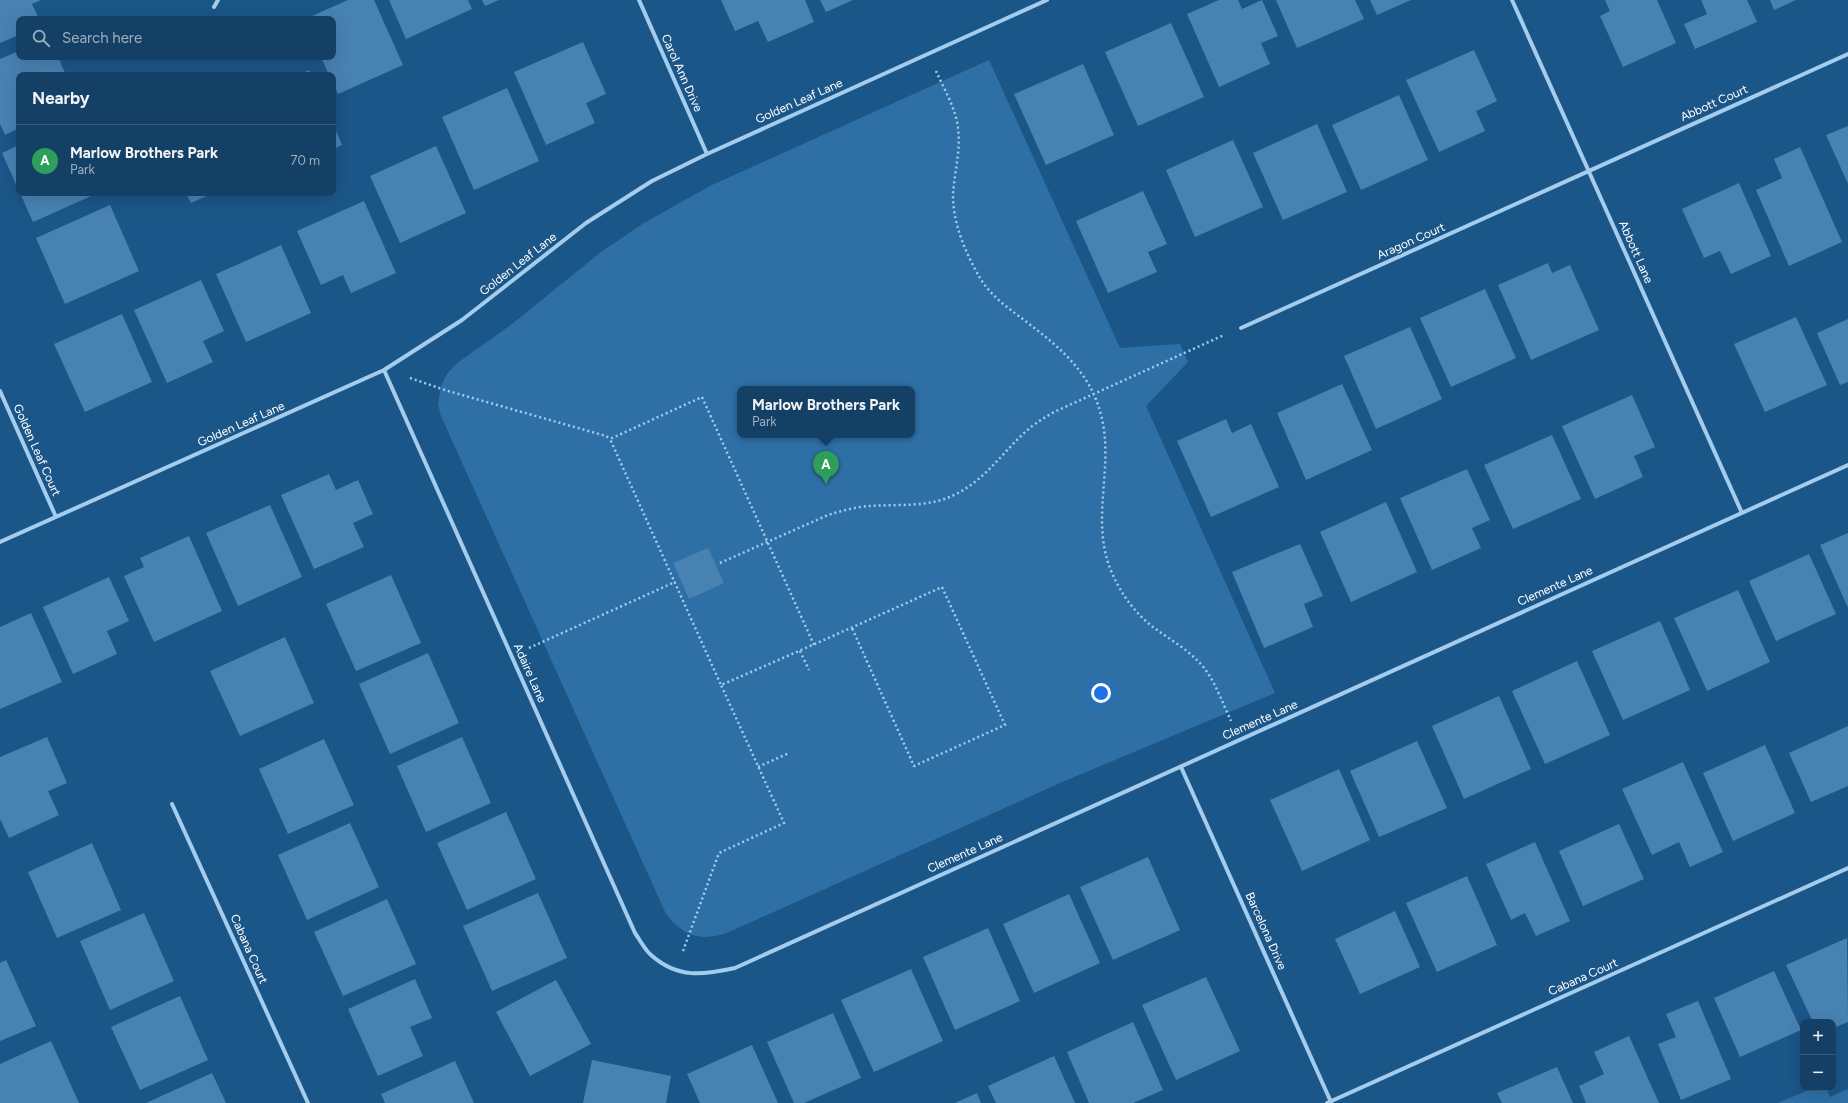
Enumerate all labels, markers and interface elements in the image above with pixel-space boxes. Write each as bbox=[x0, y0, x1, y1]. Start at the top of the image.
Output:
search box bbox=[16, 16, 336, 60]
icon: search bbox=[30, 27, 52, 49]
text: Search here bbox=[62, 29, 142, 47]
street label: Carol Ann Drive bbox=[659, 32, 706, 114]
street label: Golden Leaf Lane bbox=[753, 75, 845, 126]
street label: Abbott Court bbox=[1678, 82, 1750, 124]
text: Nearby bbox=[32, 88, 90, 108]
text: Marlow Brothers Park bbox=[70, 144, 218, 162]
text: A bbox=[40, 153, 50, 168]
text: 70 m bbox=[290, 153, 320, 168]
text: Park bbox=[70, 162, 95, 177]
street label: Abbott Lane bbox=[1616, 219, 1656, 286]
street label: Aragon Court bbox=[1375, 220, 1448, 262]
street label: Golden Leaf Lane bbox=[477, 229, 560, 298]
popup bbox=[737, 386, 915, 438]
text: Marlow Brothers Park bbox=[752, 396, 900, 414]
street label: Golden Leaf Lane bbox=[195, 398, 287, 449]
street label: Golden Leaf Court bbox=[10, 402, 64, 499]
text: Park bbox=[752, 414, 777, 429]
pin: A bbox=[813, 451, 839, 484]
street label: Clemente Lane bbox=[1515, 563, 1595, 609]
street label: Adaire Lane bbox=[511, 641, 549, 705]
your location bbox=[1091, 683, 1111, 703]
street label: Clemente Lane bbox=[1220, 697, 1300, 743]
street label: Clemente Lane bbox=[925, 830, 1005, 876]
street label: Barcelona Drive bbox=[1243, 890, 1290, 972]
street label: Cabana Court bbox=[227, 912, 271, 986]
street label: Cabana Court bbox=[1546, 955, 1620, 999]
map controls bbox=[1800, 1019, 1836, 1091]
button: + bbox=[1800, 1019, 1836, 1055]
button: − bbox=[1800, 1055, 1836, 1091]

